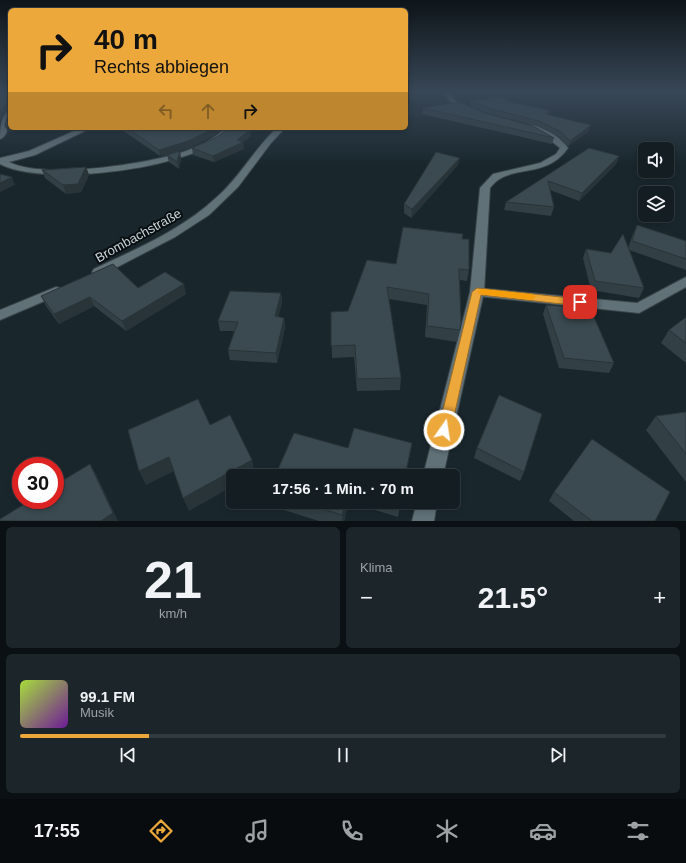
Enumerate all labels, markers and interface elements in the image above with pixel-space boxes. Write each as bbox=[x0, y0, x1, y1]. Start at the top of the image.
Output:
icon: right bbox=[28, 24, 80, 76]
text: 40 m bbox=[94, 24, 158, 55]
text: Rechts abbiegen bbox=[94, 57, 229, 77]
icon: left bbox=[155, 100, 177, 122]
icon: ahead bbox=[197, 100, 219, 122]
icon: right bbox=[239, 100, 261, 122]
map controls bbox=[638, 142, 674, 222]
button: sound bbox=[638, 142, 674, 178]
button: layers bbox=[638, 186, 674, 222]
street label: Brombachstraße bbox=[93, 206, 184, 265]
pin bbox=[563, 285, 597, 319]
icon: arrive bbox=[569, 291, 591, 313]
position arrow bbox=[423, 409, 465, 451]
speed limit sign: 30 bbox=[12, 457, 64, 509]
text: 17:56 · 1 Min. · 70 m bbox=[272, 480, 414, 497]
text: 21 bbox=[144, 551, 202, 609]
text: Klima bbox=[360, 560, 393, 575]
text: 21.5° bbox=[478, 581, 548, 614]
text: − bbox=[360, 585, 373, 610]
text: + bbox=[653, 585, 666, 610]
text: km/h bbox=[159, 606, 187, 621]
text: 99.1 FM bbox=[80, 688, 135, 705]
text: Musik bbox=[80, 705, 114, 720]
icon: previous bbox=[117, 744, 139, 766]
icon: pause bbox=[332, 744, 354, 766]
icon: next bbox=[547, 744, 569, 766]
icon: directions bbox=[147, 817, 175, 845]
icon: music bbox=[243, 817, 271, 845]
icon: phone bbox=[338, 817, 366, 845]
icon: climate bbox=[433, 817, 461, 845]
icon: car bbox=[529, 817, 557, 845]
icon: filters bbox=[624, 817, 652, 845]
text: 17:55 bbox=[34, 821, 80, 841]

